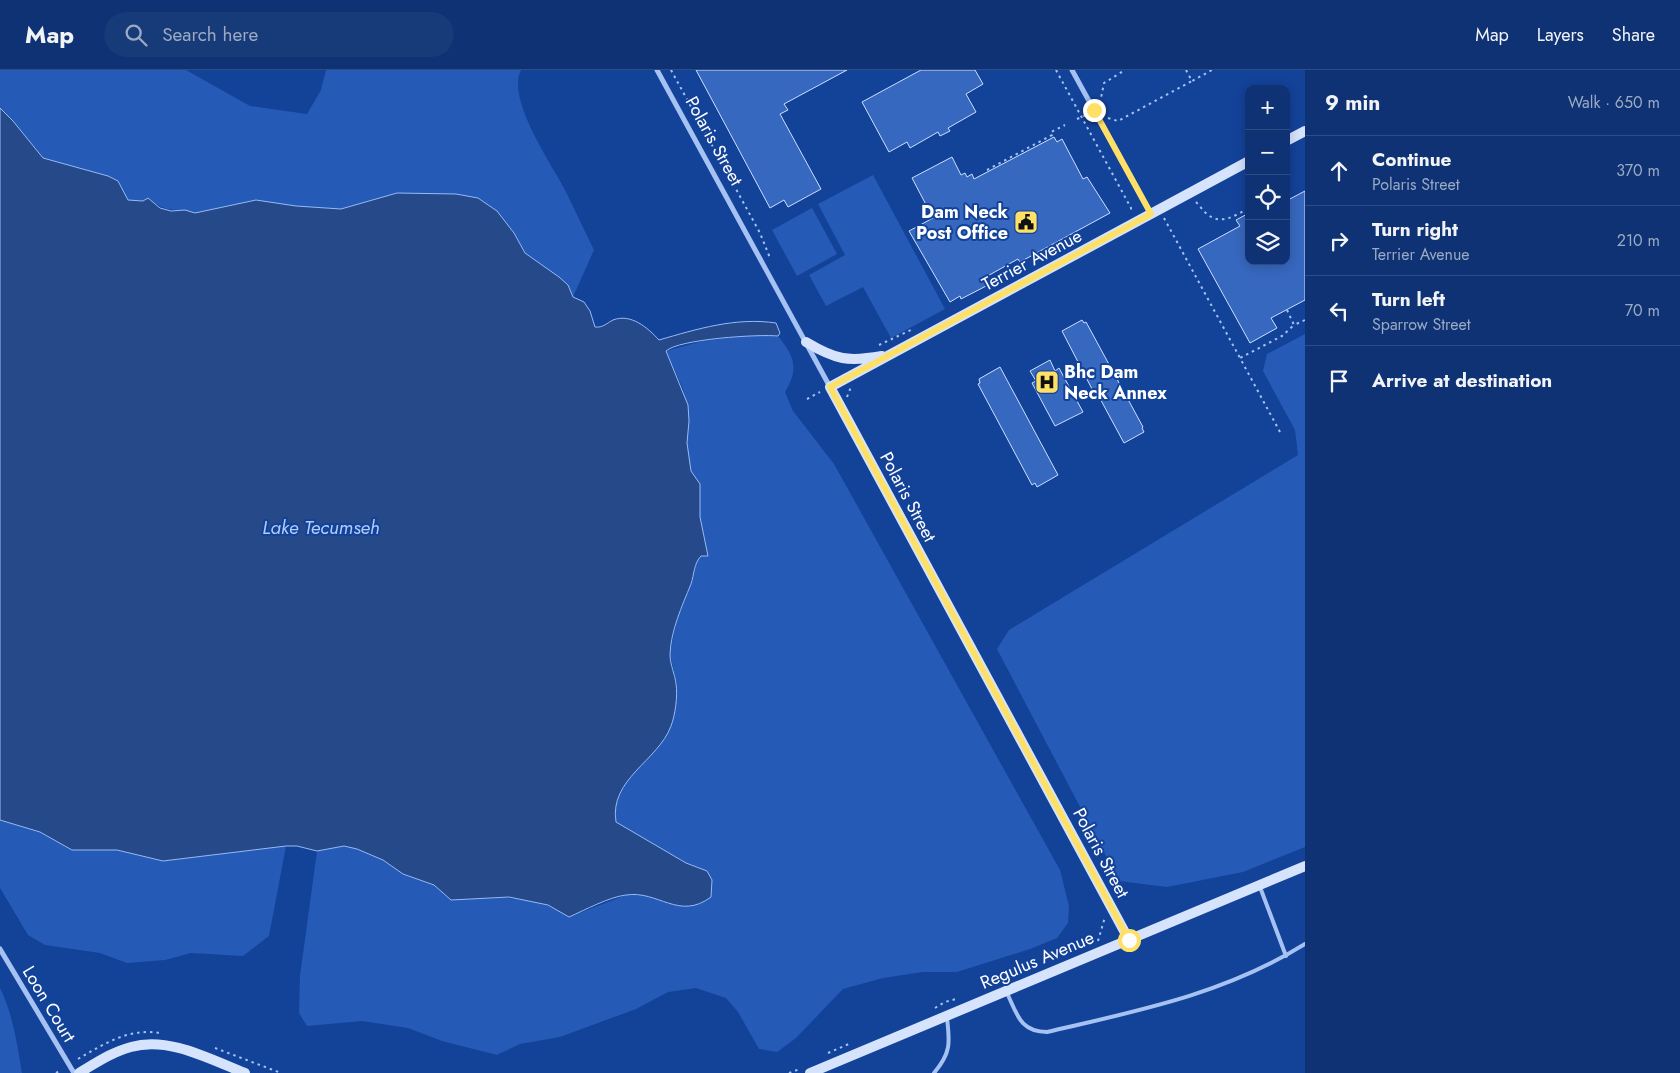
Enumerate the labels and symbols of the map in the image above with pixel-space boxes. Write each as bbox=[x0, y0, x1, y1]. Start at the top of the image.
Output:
street label: Polaris Street bbox=[679, 92, 750, 191]
route end bbox=[1083, 99, 1106, 122]
place label: Dam Neck Post Office bbox=[916, 199, 1009, 246]
public building icon: Dam Neck Post Office bbox=[1013, 209, 1039, 235]
street label: Terrier Avenue bbox=[977, 223, 1087, 297]
place label: Bhc Dam Neck Annex bbox=[1064, 359, 1167, 406]
hospital icon: Bhc Dam Neck Annex bbox=[1034, 369, 1060, 395]
street label: Polaris Street bbox=[873, 447, 943, 547]
water label: Lake Tecumseh bbox=[262, 514, 380, 541]
street label: Polaris Street bbox=[1066, 803, 1136, 903]
street label: Regulus Avenue bbox=[976, 924, 1098, 996]
route start bbox=[1118, 929, 1141, 952]
street label: Loon Court bbox=[16, 961, 82, 1048]

